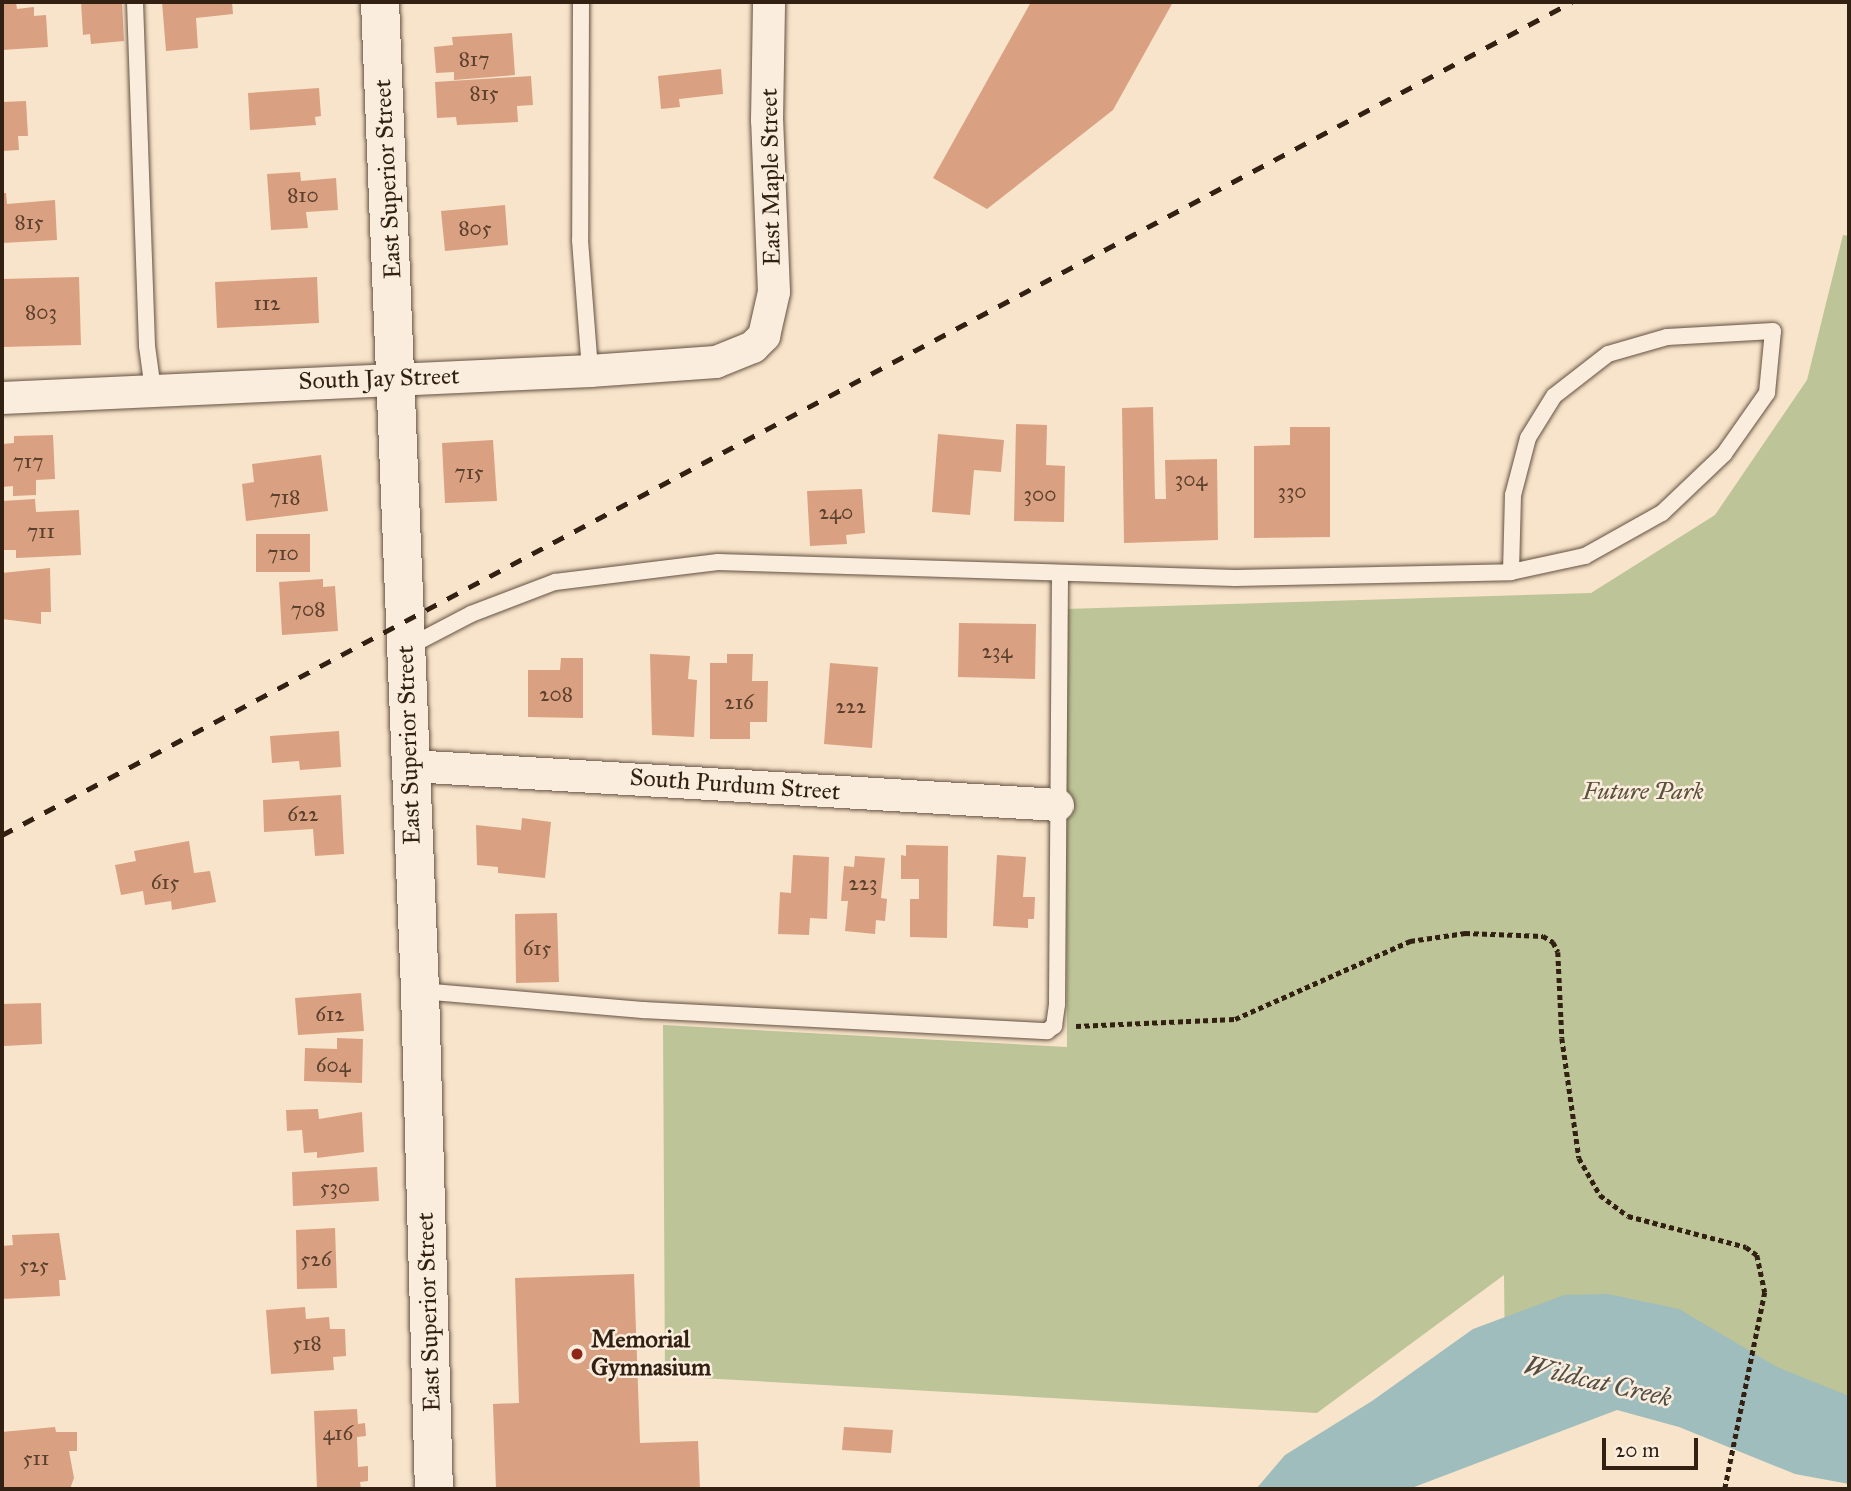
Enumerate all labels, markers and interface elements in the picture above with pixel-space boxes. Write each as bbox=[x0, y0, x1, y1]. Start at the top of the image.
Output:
house number: 817 bbox=[459, 46, 489, 72]
street label: East Superior Street bbox=[368, 78, 408, 280]
house number: 815 bbox=[469, 80, 499, 106]
street label: East Maple Street bbox=[755, 88, 787, 266]
house number: 810 bbox=[287, 182, 319, 208]
house number: 815 bbox=[14, 209, 44, 235]
house number: 805 bbox=[458, 215, 492, 241]
house number: 112 bbox=[254, 290, 280, 316]
house number: 803 bbox=[25, 299, 57, 325]
street label: South Jay Street bbox=[298, 362, 460, 396]
house number: 717 bbox=[13, 448, 43, 474]
house number: 715 bbox=[454, 459, 484, 485]
house number: 304 bbox=[1175, 466, 1207, 492]
house number: 330 bbox=[1277, 478, 1307, 504]
house number: 300 bbox=[1024, 481, 1056, 507]
house number: 718 bbox=[270, 484, 300, 510]
house number: 240 bbox=[819, 499, 853, 525]
house number: 711 bbox=[27, 518, 55, 544]
house number: 710 bbox=[267, 540, 299, 566]
house number: 708 bbox=[291, 596, 325, 622]
house number: 234 bbox=[982, 638, 1012, 664]
street label: East Superior Street bbox=[391, 645, 427, 845]
house number: 208 bbox=[539, 681, 573, 707]
house number: 216 bbox=[724, 689, 754, 715]
house number: 222 bbox=[836, 693, 866, 719]
street label: South Purdum Street bbox=[629, 763, 841, 807]
park label: Future Park bbox=[1582, 778, 1704, 806]
house number: 622 bbox=[287, 801, 319, 827]
house number: 615 bbox=[151, 869, 179, 895]
house number: 223 bbox=[848, 870, 878, 896]
house number: 615 bbox=[523, 935, 551, 961]
house number: 612 bbox=[315, 1001, 345, 1027]
house number: 604 bbox=[316, 1052, 350, 1078]
house number: 530 bbox=[320, 1174, 350, 1200]
street label: East Superior Street bbox=[411, 1212, 447, 1412]
house number: 526 bbox=[301, 1246, 331, 1272]
house number: 525 bbox=[19, 1252, 49, 1278]
place label: Memorial Gymnasium bbox=[591, 1326, 711, 1382]
house number: 518 bbox=[292, 1330, 322, 1356]
marker: Memorial Gymnasium bbox=[569, 1346, 585, 1362]
water label: Wildcat Creek bbox=[1521, 1350, 1675, 1414]
house number: 416 bbox=[323, 1420, 353, 1446]
scale bar bbox=[1606, 1424, 1702, 1468]
text: 20 m bbox=[1615, 1437, 1660, 1463]
house number: 511 bbox=[23, 1445, 49, 1471]

